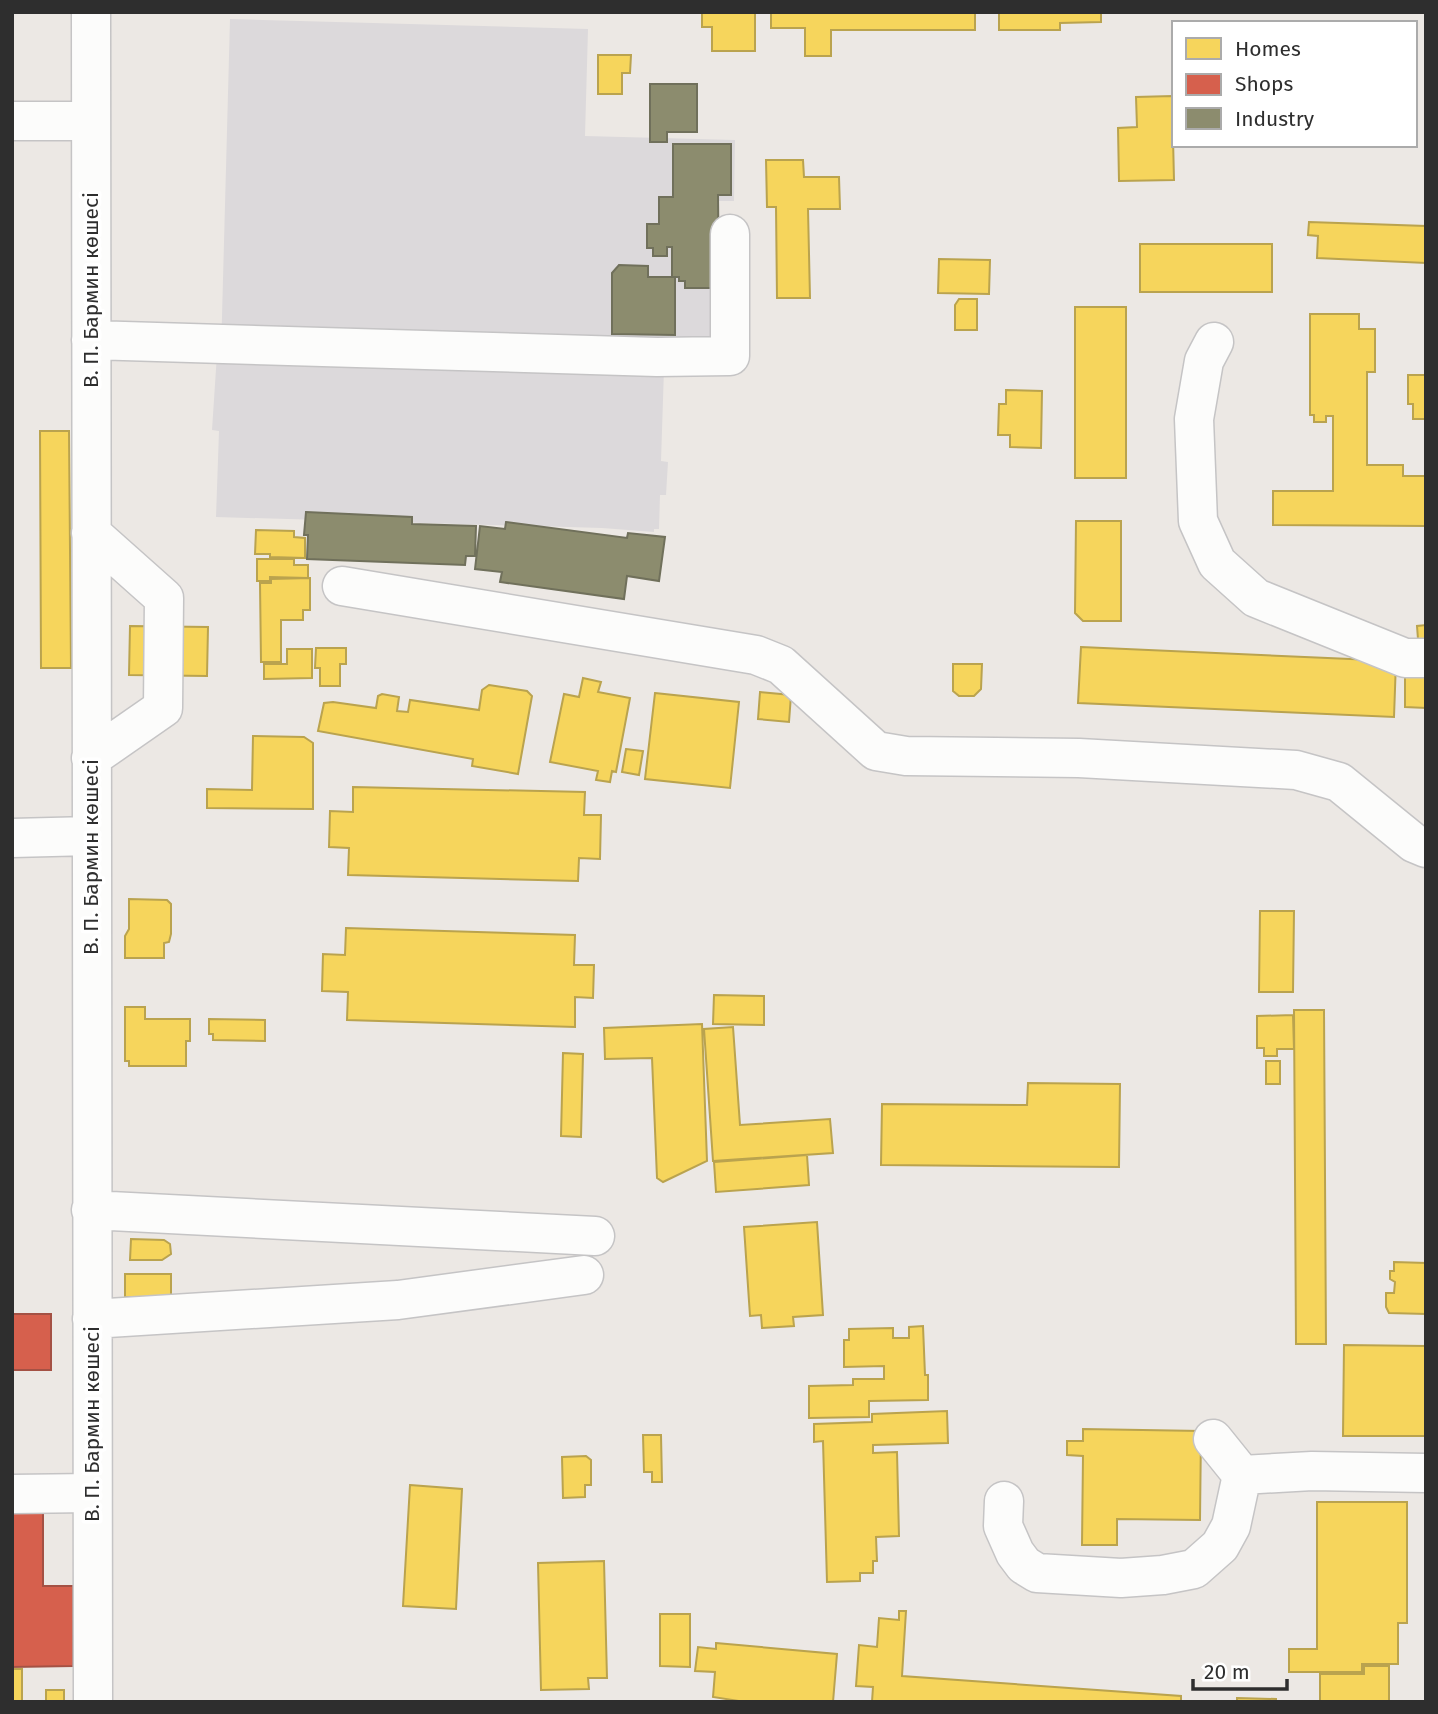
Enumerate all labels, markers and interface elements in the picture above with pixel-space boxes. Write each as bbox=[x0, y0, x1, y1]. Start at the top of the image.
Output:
legend bbox=[1172, 21, 1417, 147]
text: Homes bbox=[1235, 36, 1301, 62]
text: Shops bbox=[1235, 71, 1293, 97]
text: Industry bbox=[1235, 106, 1315, 132]
street label: В. П. Бармин көшесі bbox=[78, 192, 104, 388]
street label: В. П. Бармин көшесі bbox=[78, 759, 104, 955]
street label: В. П. Бармин көшесі bbox=[79, 1326, 105, 1522]
scale bar bbox=[1193, 1648, 1288, 1692]
text: 20 m bbox=[1204, 1659, 1250, 1685]

